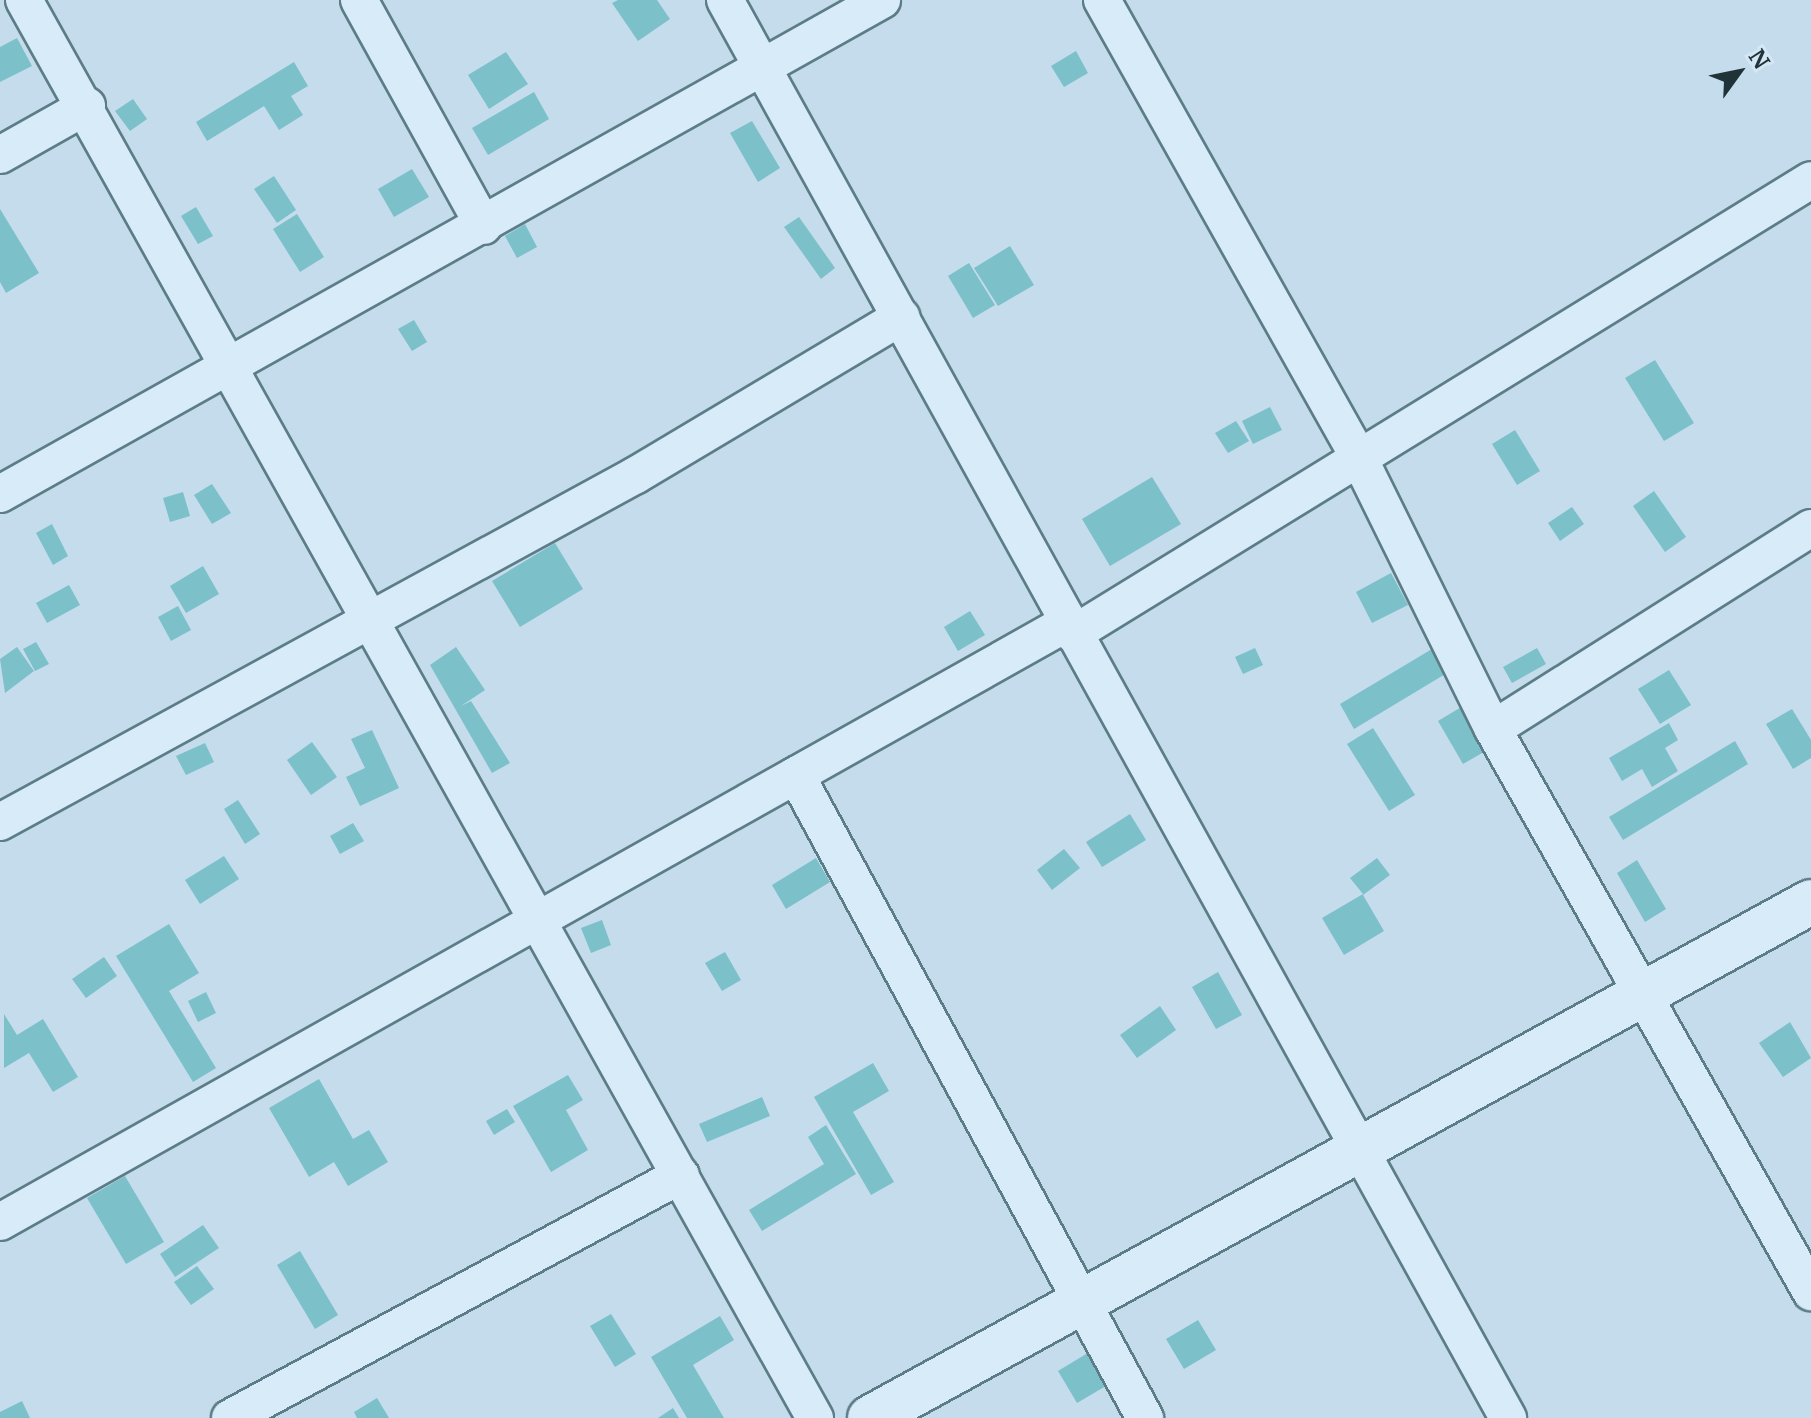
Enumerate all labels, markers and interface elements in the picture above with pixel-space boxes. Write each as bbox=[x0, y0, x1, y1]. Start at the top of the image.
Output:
north arrow bbox=[1699, 32, 1779, 112]
text: N bbox=[1743, 44, 1776, 74]

